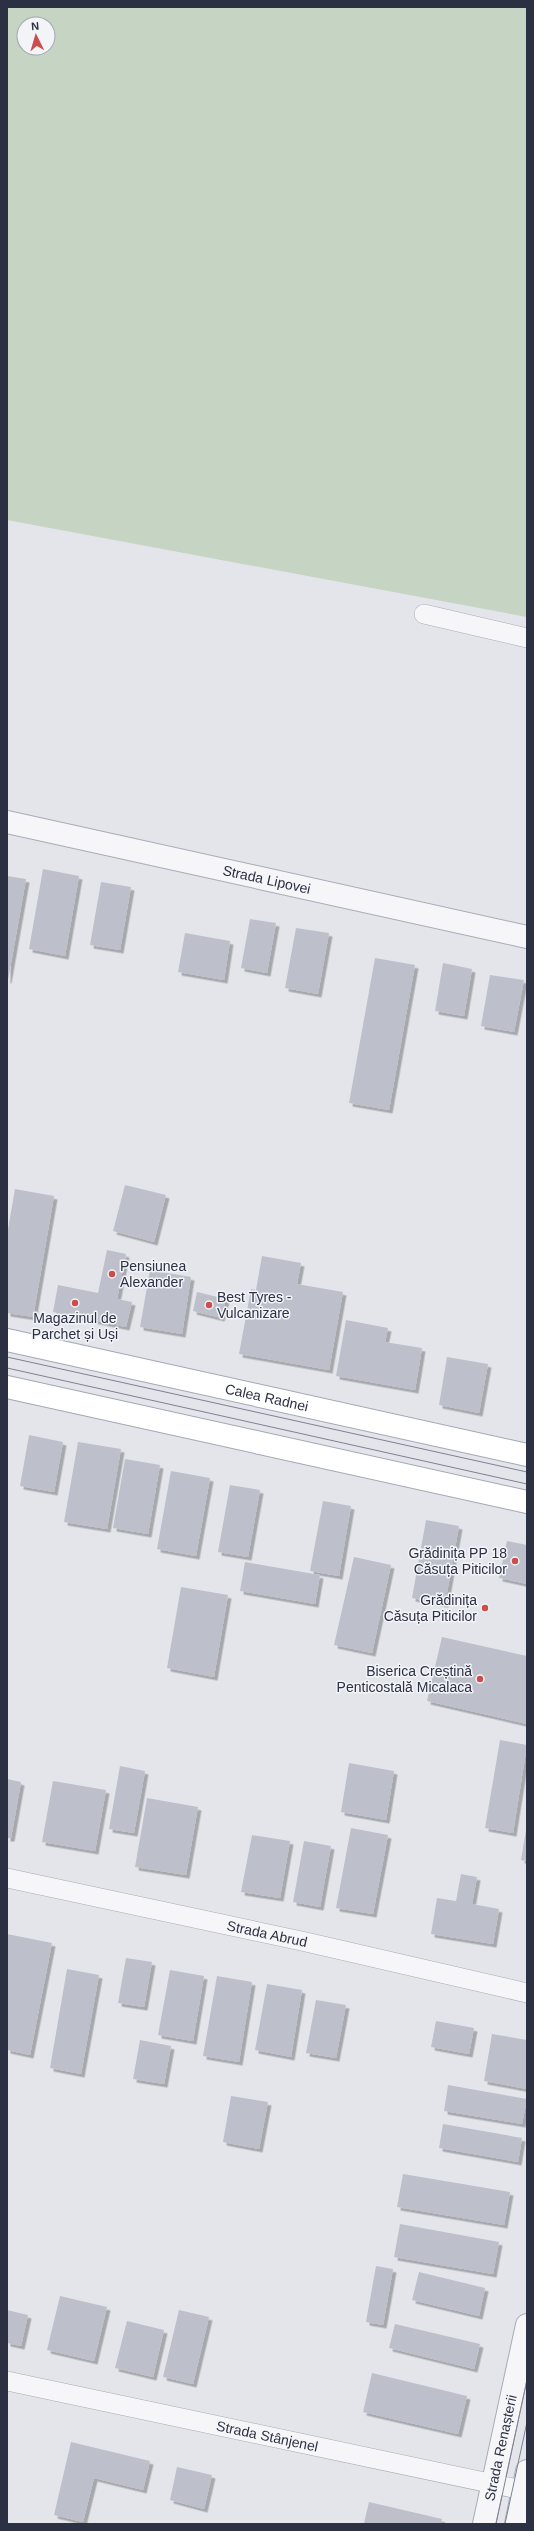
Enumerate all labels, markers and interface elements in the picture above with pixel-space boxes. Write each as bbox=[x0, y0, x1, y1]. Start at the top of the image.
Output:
north arrow bbox=[16, 16, 56, 56]
text: N bbox=[31, 20, 40, 32]
street label: Strada Lipovei bbox=[221, 862, 312, 897]
place label: Pensiunea Alexander bbox=[120, 1258, 186, 1290]
marker: Pensiunea Alexander bbox=[107, 1269, 117, 1279]
place label: Best Tyres - Vulcanizare bbox=[217, 1289, 292, 1321]
marker: Magazinul de Parchet și Uși bbox=[70, 1298, 80, 1308]
marker: Best Tyres - Vulcanizare bbox=[204, 1300, 214, 1310]
place label: Magazinul de Parchet și Uși bbox=[32, 1310, 118, 1342]
street label: Calea Radnei bbox=[224, 1380, 310, 1414]
place label: Grădinița PP 18 Căsuța Piticilor bbox=[408, 1545, 507, 1577]
marker: Grădinița PP 18 Căsuța Piticilor bbox=[510, 1556, 520, 1566]
place label: Grădinița Căsuța Piticilor bbox=[384, 1592, 477, 1624]
marker: Grădinița Căsuța Piticilor bbox=[480, 1603, 490, 1613]
place label: Biserica Creștină Penticostală Micalaca bbox=[337, 1663, 472, 1695]
marker: Biserica Creștină Penticostală Micalaca bbox=[475, 1674, 485, 1684]
street label: Strada Abrud bbox=[225, 1917, 309, 1950]
street label: Strada Renașterii bbox=[481, 2393, 520, 2502]
street label: Strada Stânjenel bbox=[215, 2417, 320, 2455]

